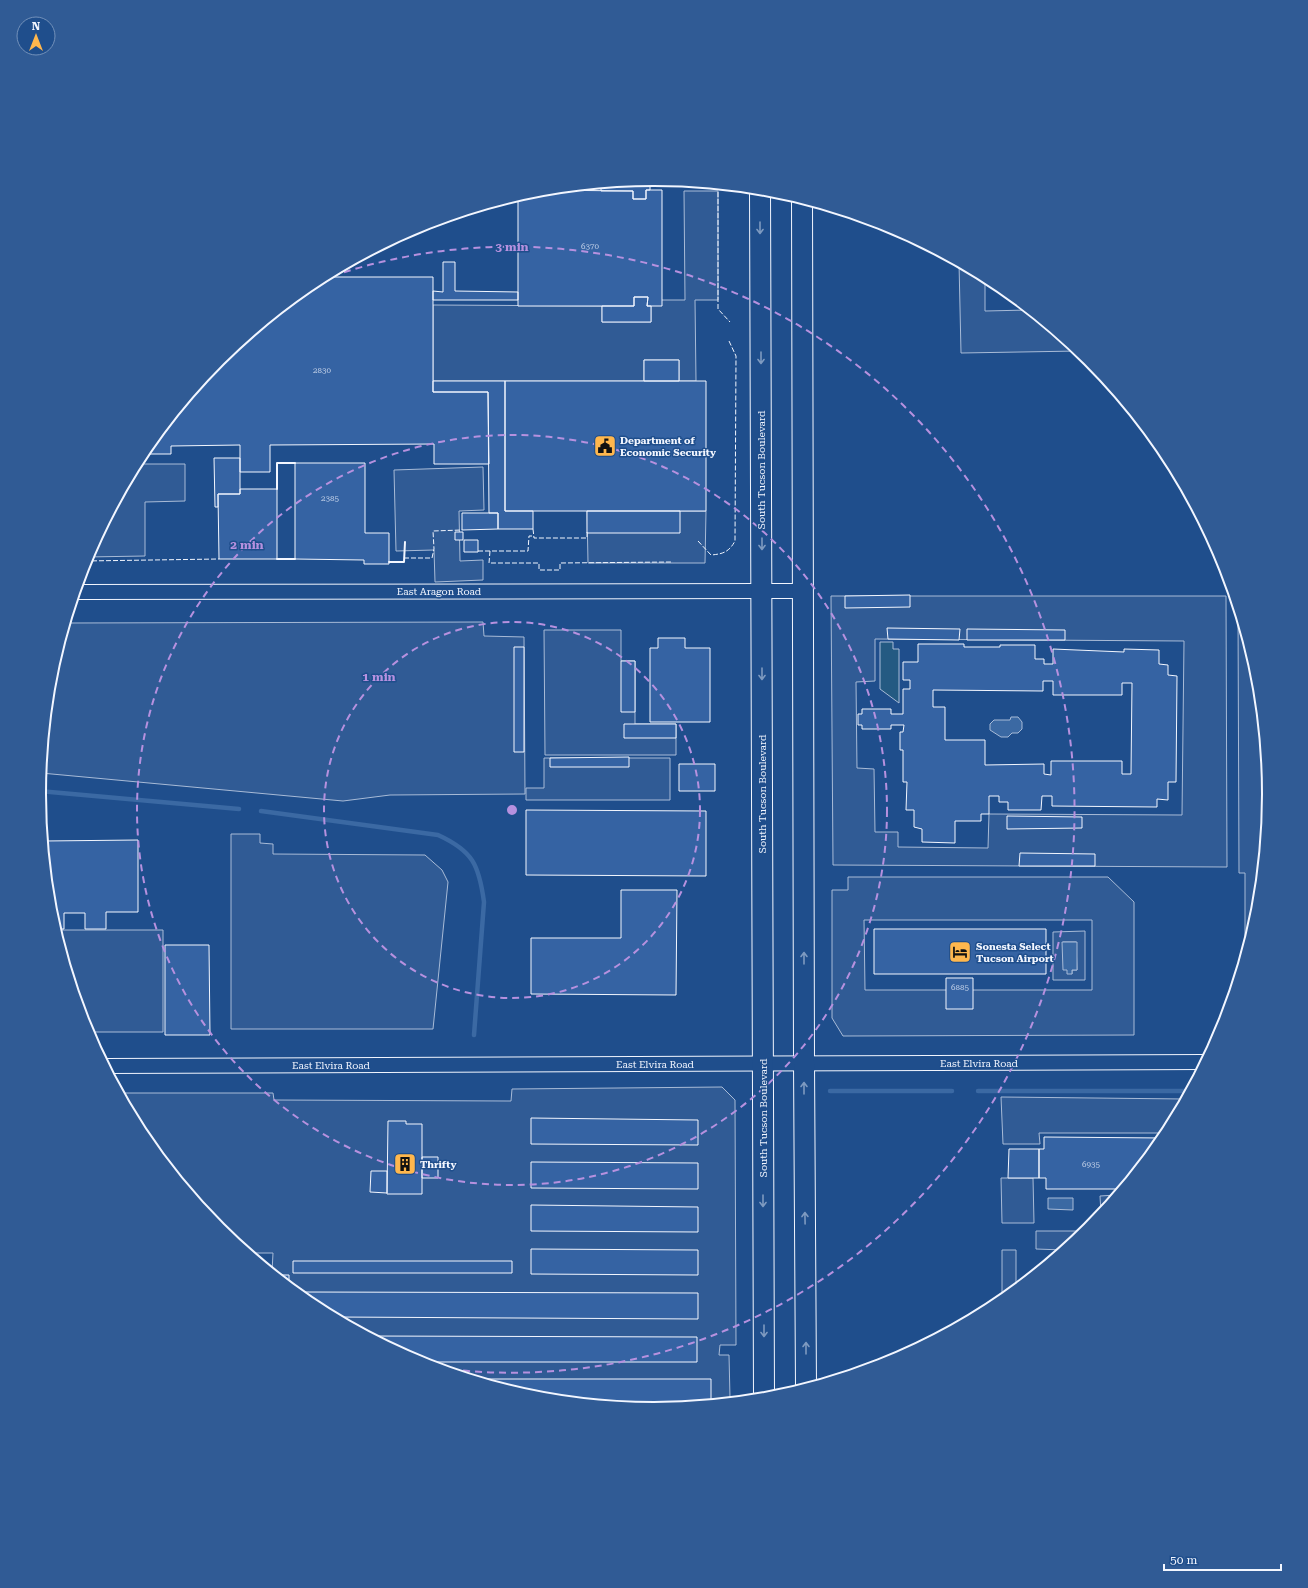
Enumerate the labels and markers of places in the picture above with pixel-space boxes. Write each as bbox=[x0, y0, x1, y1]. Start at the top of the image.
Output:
public building icon: Department of Economic Security bbox=[592, 433, 618, 459]
place label: Department of Economic Security bbox=[620, 435, 716, 458]
centre of rings bbox=[505, 803, 519, 817]
hotel icon: Sonesta Select Tucson Airport bbox=[947, 939, 973, 965]
place label: Sonesta Select Tucson Airport bbox=[976, 941, 1054, 964]
building icon: Thrifty bbox=[392, 1151, 418, 1177]
place label: Thrifty bbox=[420, 1159, 457, 1170]

